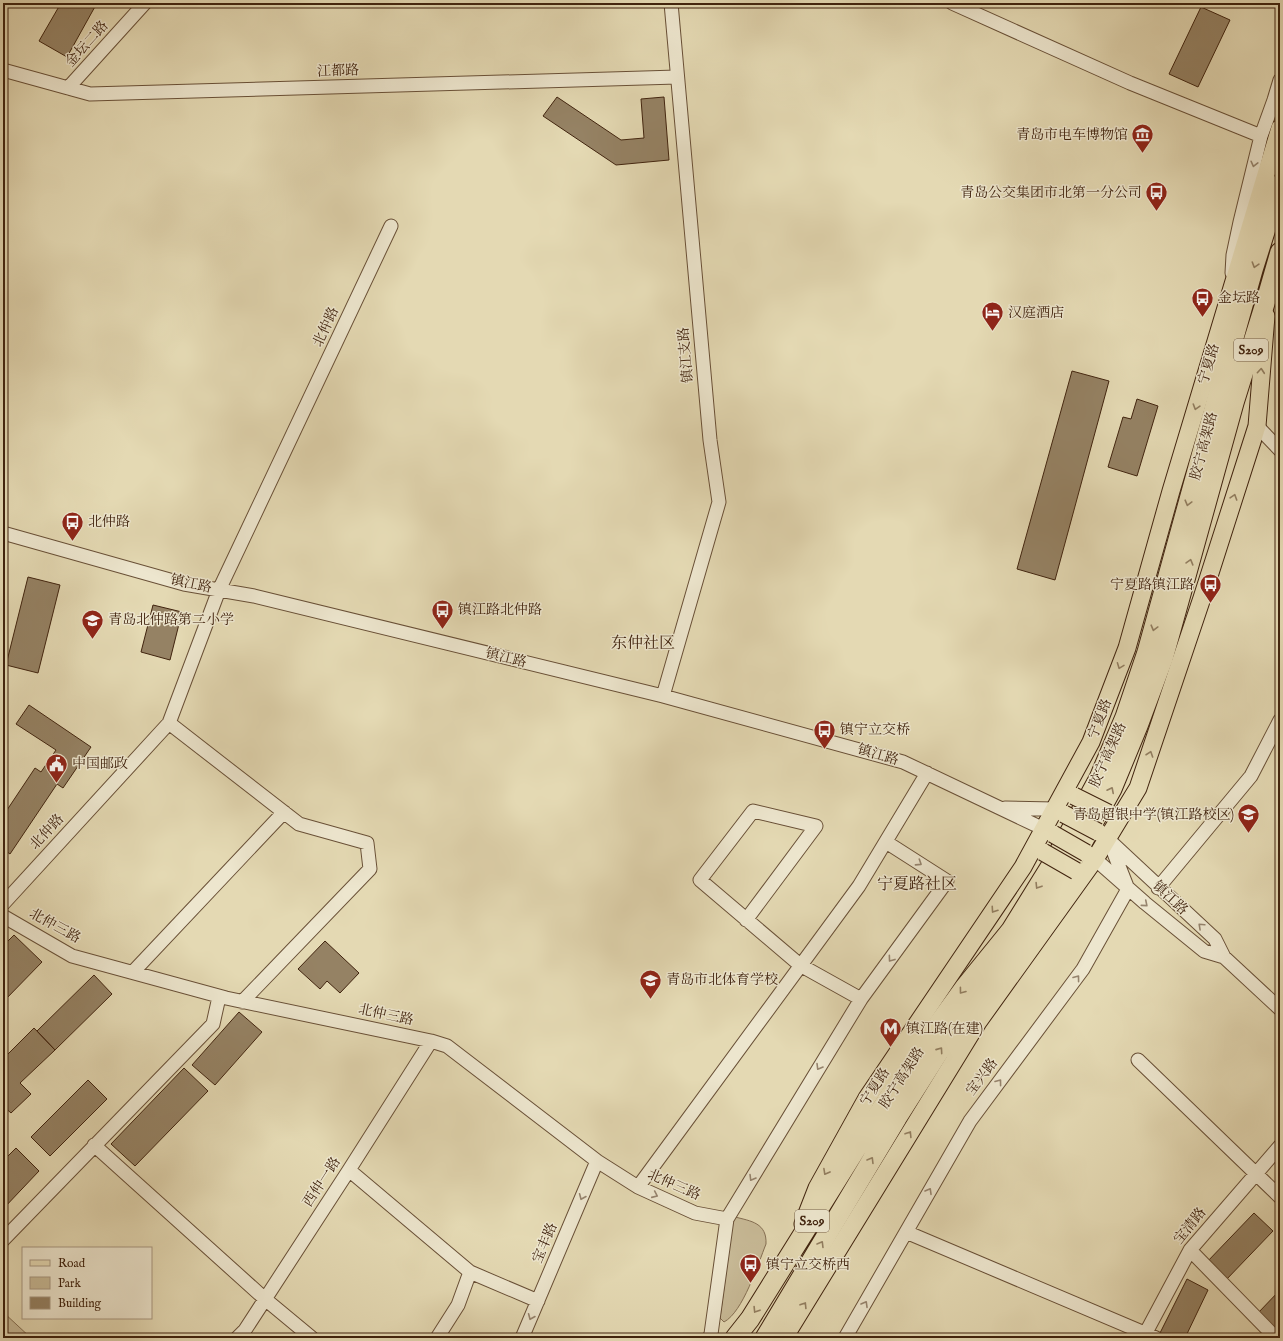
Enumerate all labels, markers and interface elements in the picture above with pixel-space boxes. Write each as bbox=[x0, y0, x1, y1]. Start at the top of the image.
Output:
street label: 金坛二路 bbox=[62, 17, 112, 71]
street label: 江都路 bbox=[317, 61, 359, 81]
museum icon: 青岛市电车博物馆 bbox=[1130, 122, 1156, 155]
place label: 青岛市电车博物馆 bbox=[1016, 126, 1128, 144]
one-way arrow bbox=[1250, 161, 1258, 167]
bus stop icon: 青岛公交集团市北第一分公司 bbox=[1144, 180, 1170, 213]
place label: 青岛公交集团市北第一分公司 bbox=[960, 184, 1142, 202]
one-way arrow bbox=[1251, 262, 1259, 269]
bus stop icon: 金坛路 bbox=[1189, 285, 1215, 318]
place label: 金坛路 bbox=[1218, 289, 1260, 307]
hotel icon: 汉庭酒店 bbox=[979, 300, 1005, 333]
street label: 北仲路 bbox=[309, 304, 343, 350]
place label: 汉庭酒店 bbox=[1008, 304, 1064, 322]
street label: 镇江支路 bbox=[675, 326, 697, 384]
road number: S209 bbox=[1234, 339, 1268, 361]
street label: 宁夏路 bbox=[1194, 341, 1224, 387]
one-way arrow bbox=[1257, 368, 1266, 374]
one-way arrow bbox=[1192, 404, 1201, 411]
street label: 胶宁高架路 bbox=[1186, 410, 1222, 482]
one-way arrow bbox=[1229, 494, 1238, 501]
one-way arrow bbox=[1184, 499, 1193, 506]
bus stop icon: 北仲路 bbox=[60, 509, 86, 542]
place label: 北仲路 bbox=[88, 513, 130, 531]
one-way arrow bbox=[1185, 558, 1194, 565]
street label: 镇江路 bbox=[169, 571, 213, 597]
bus stop icon: 宁夏路镇江路 bbox=[1197, 572, 1223, 605]
place label: 宁夏路镇江路 bbox=[1110, 576, 1194, 594]
bus stop icon: 镇江路北仲路 bbox=[430, 597, 456, 630]
place label: 镇江路北仲路 bbox=[458, 601, 542, 619]
school or university icon: 青岛北仲路第二小学 bbox=[79, 607, 105, 640]
place label: 青岛北仲路第二小学 bbox=[108, 611, 234, 629]
one-way arrow bbox=[1150, 624, 1159, 631]
district label: 东仲社区 bbox=[611, 634, 675, 654]
street label: 镇江路 bbox=[483, 644, 529, 672]
one-way arrow bbox=[1117, 663, 1125, 670]
street label: 宁夏路 bbox=[1084, 696, 1116, 742]
bus stop icon: 镇宁立交桥 bbox=[812, 717, 838, 750]
street label: 胶宁高架路 bbox=[1086, 719, 1130, 791]
place label: 镇宁立交桥 bbox=[840, 721, 910, 739]
street label: 镇江路 bbox=[855, 741, 901, 769]
public building icon: 中国邮政 bbox=[44, 751, 70, 784]
one-way arrow bbox=[1145, 751, 1153, 758]
place label: 中国邮政 bbox=[72, 755, 128, 773]
one-way arrow bbox=[1106, 787, 1114, 794]
school or university icon: 青岛超银中学(镇江路校区) bbox=[1236, 802, 1262, 835]
place label: 青岛超银中学(镇江路校区) bbox=[1073, 806, 1234, 824]
street label: 北仲路 bbox=[26, 811, 68, 853]
one-way arrow bbox=[915, 858, 922, 866]
district label: 宁夏路社区 bbox=[877, 875, 957, 895]
street label: 镇江路 bbox=[1149, 877, 1191, 919]
one-way arrow bbox=[1035, 882, 1043, 889]
one-way arrow bbox=[1140, 899, 1148, 906]
street label: 北仲三路 bbox=[26, 905, 84, 947]
one-way arrow bbox=[992, 905, 999, 912]
one-way arrow bbox=[1198, 924, 1205, 931]
one-way arrow bbox=[888, 954, 895, 961]
school or university icon: 青岛市北体育学校 bbox=[638, 967, 664, 1000]
place label: 青岛市北体育学校 bbox=[666, 971, 778, 989]
one-way arrow bbox=[1072, 975, 1079, 982]
one-way arrow bbox=[960, 987, 967, 994]
street label: 北仲三路 bbox=[357, 1000, 415, 1030]
metro station icon: 镇江路(在建) bbox=[877, 1016, 903, 1049]
place label: 镇江路(在建) bbox=[906, 1020, 983, 1038]
street label: 胶宁高架路 bbox=[875, 1044, 929, 1112]
one-way arrow bbox=[935, 1047, 943, 1054]
street label: 宝兴路 bbox=[962, 1055, 1002, 1099]
one-way arrow bbox=[817, 1063, 824, 1070]
street label: 宁夏路 bbox=[856, 1064, 894, 1110]
one-way arrow bbox=[994, 1079, 1001, 1086]
one-way arrow bbox=[904, 1131, 912, 1138]
street label: 西仲一路 bbox=[299, 1154, 345, 1210]
one-way arrow bbox=[867, 1157, 874, 1164]
street label: 北仲三路 bbox=[645, 1165, 703, 1205]
one-way arrow bbox=[823, 1168, 831, 1175]
one-way arrow bbox=[749, 1174, 756, 1181]
one-way arrow bbox=[925, 1188, 932, 1195]
one-way arrow bbox=[651, 1190, 658, 1198]
one-way arrow bbox=[578, 1193, 586, 1200]
street label: 宝清路 bbox=[1170, 1204, 1210, 1248]
road number: S209 bbox=[795, 1210, 829, 1232]
street label: 宝丰路 bbox=[529, 1220, 561, 1266]
one-way arrow bbox=[816, 1241, 823, 1248]
legend bbox=[22, 1247, 152, 1319]
bus stop icon: 镇宁立交桥西 bbox=[738, 1252, 764, 1285]
text: Road bbox=[58, 1256, 86, 1271]
place label: 镇宁立交桥西 bbox=[766, 1256, 850, 1274]
text: Park bbox=[58, 1276, 81, 1291]
text: Building bbox=[58, 1296, 102, 1311]
one-way arrow bbox=[860, 1301, 867, 1308]
one-way arrow bbox=[800, 1302, 807, 1309]
one-way arrow bbox=[754, 1305, 761, 1312]
one-way arrow bbox=[528, 1312, 536, 1320]

